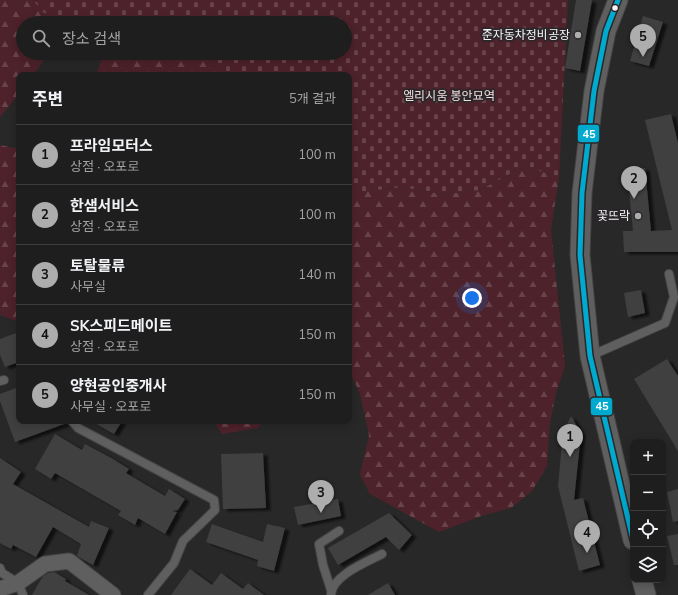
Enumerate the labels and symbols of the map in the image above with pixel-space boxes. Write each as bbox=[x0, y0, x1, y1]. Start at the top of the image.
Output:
unlabelled marker bbox=[610, 3, 620, 13]
pin: 5 bbox=[630, 24, 656, 57]
place label: 준자동차정비공장 bbox=[482, 27, 570, 43]
marker: 준자동차정비공장 bbox=[573, 30, 583, 40]
park label: 엘리시움 봉안묘역 bbox=[403, 88, 495, 104]
line badge: 45 bbox=[577, 124, 600, 143]
text: 45 bbox=[582, 127, 596, 142]
pin: 2 bbox=[621, 166, 647, 199]
place label: 꽃뜨락 bbox=[597, 208, 630, 224]
marker: 꽃뜨락 bbox=[633, 211, 643, 221]
your location bbox=[462, 288, 482, 308]
line badge: 45 bbox=[590, 397, 613, 416]
text: 45 bbox=[595, 399, 609, 414]
pin: 1 bbox=[557, 424, 583, 457]
pin: 3 bbox=[308, 480, 334, 513]
pin: 4 bbox=[574, 520, 600, 553]

